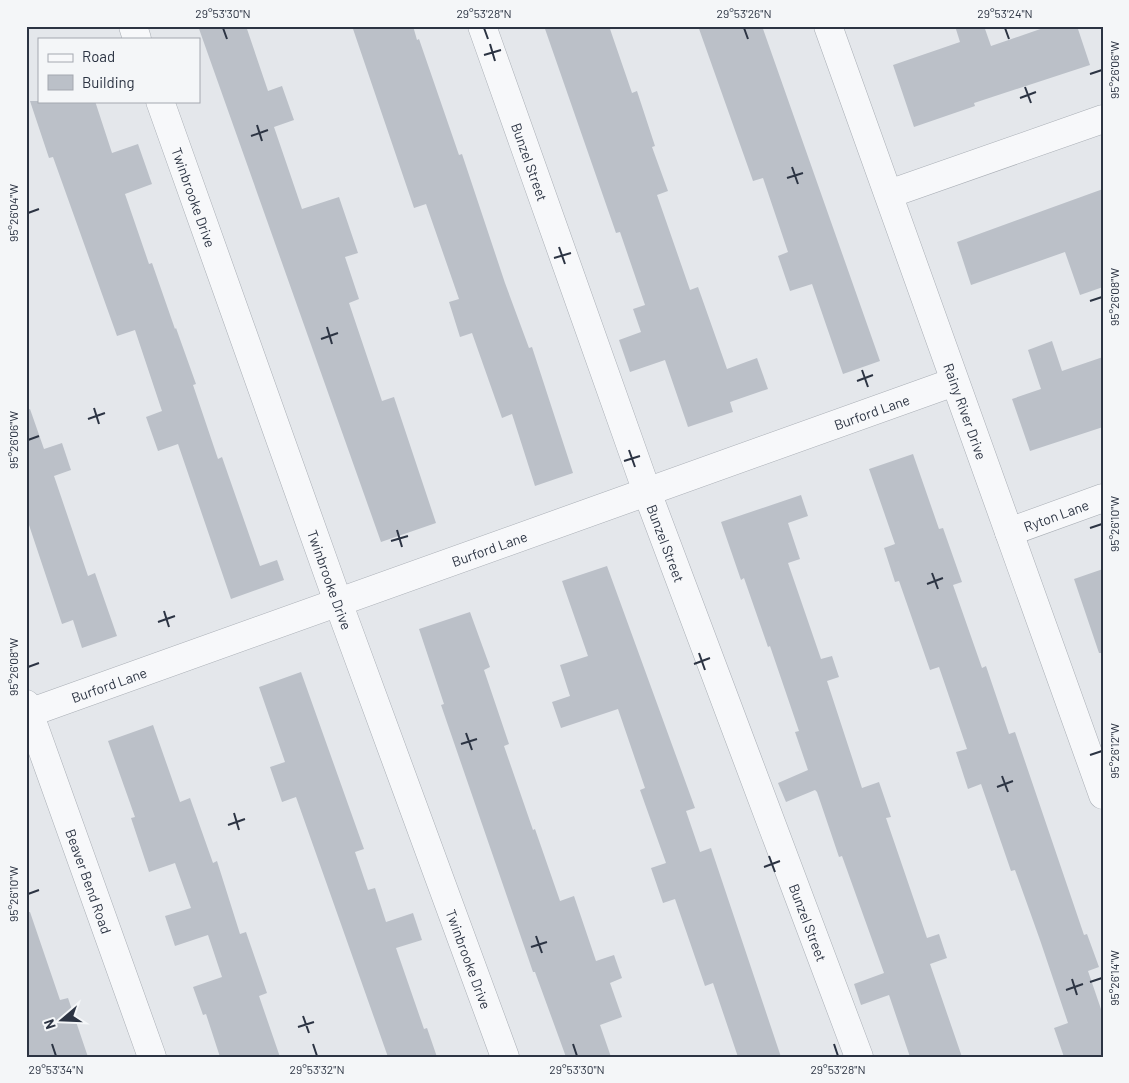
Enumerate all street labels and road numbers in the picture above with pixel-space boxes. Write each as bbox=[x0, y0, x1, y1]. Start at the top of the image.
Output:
street label: Bunzel Street bbox=[508, 120, 552, 203]
street label: Twinbrooke Drive bbox=[169, 145, 220, 249]
street label: Rainy River Drive bbox=[941, 361, 991, 462]
street label: Burford Lane bbox=[832, 390, 912, 433]
street label: Ryton Lane bbox=[1021, 495, 1091, 535]
street label: Bunzel Street bbox=[644, 502, 689, 584]
street label: Twinbrooke Drive bbox=[304, 527, 356, 632]
street label: Burford Lane bbox=[449, 527, 529, 570]
street label: Burford Lane bbox=[69, 663, 149, 706]
street label: Beaver Bend Road bbox=[63, 826, 116, 936]
street label: Bunzel Street bbox=[786, 881, 831, 964]
street label: Twinbrooke Drive bbox=[443, 907, 495, 1011]

